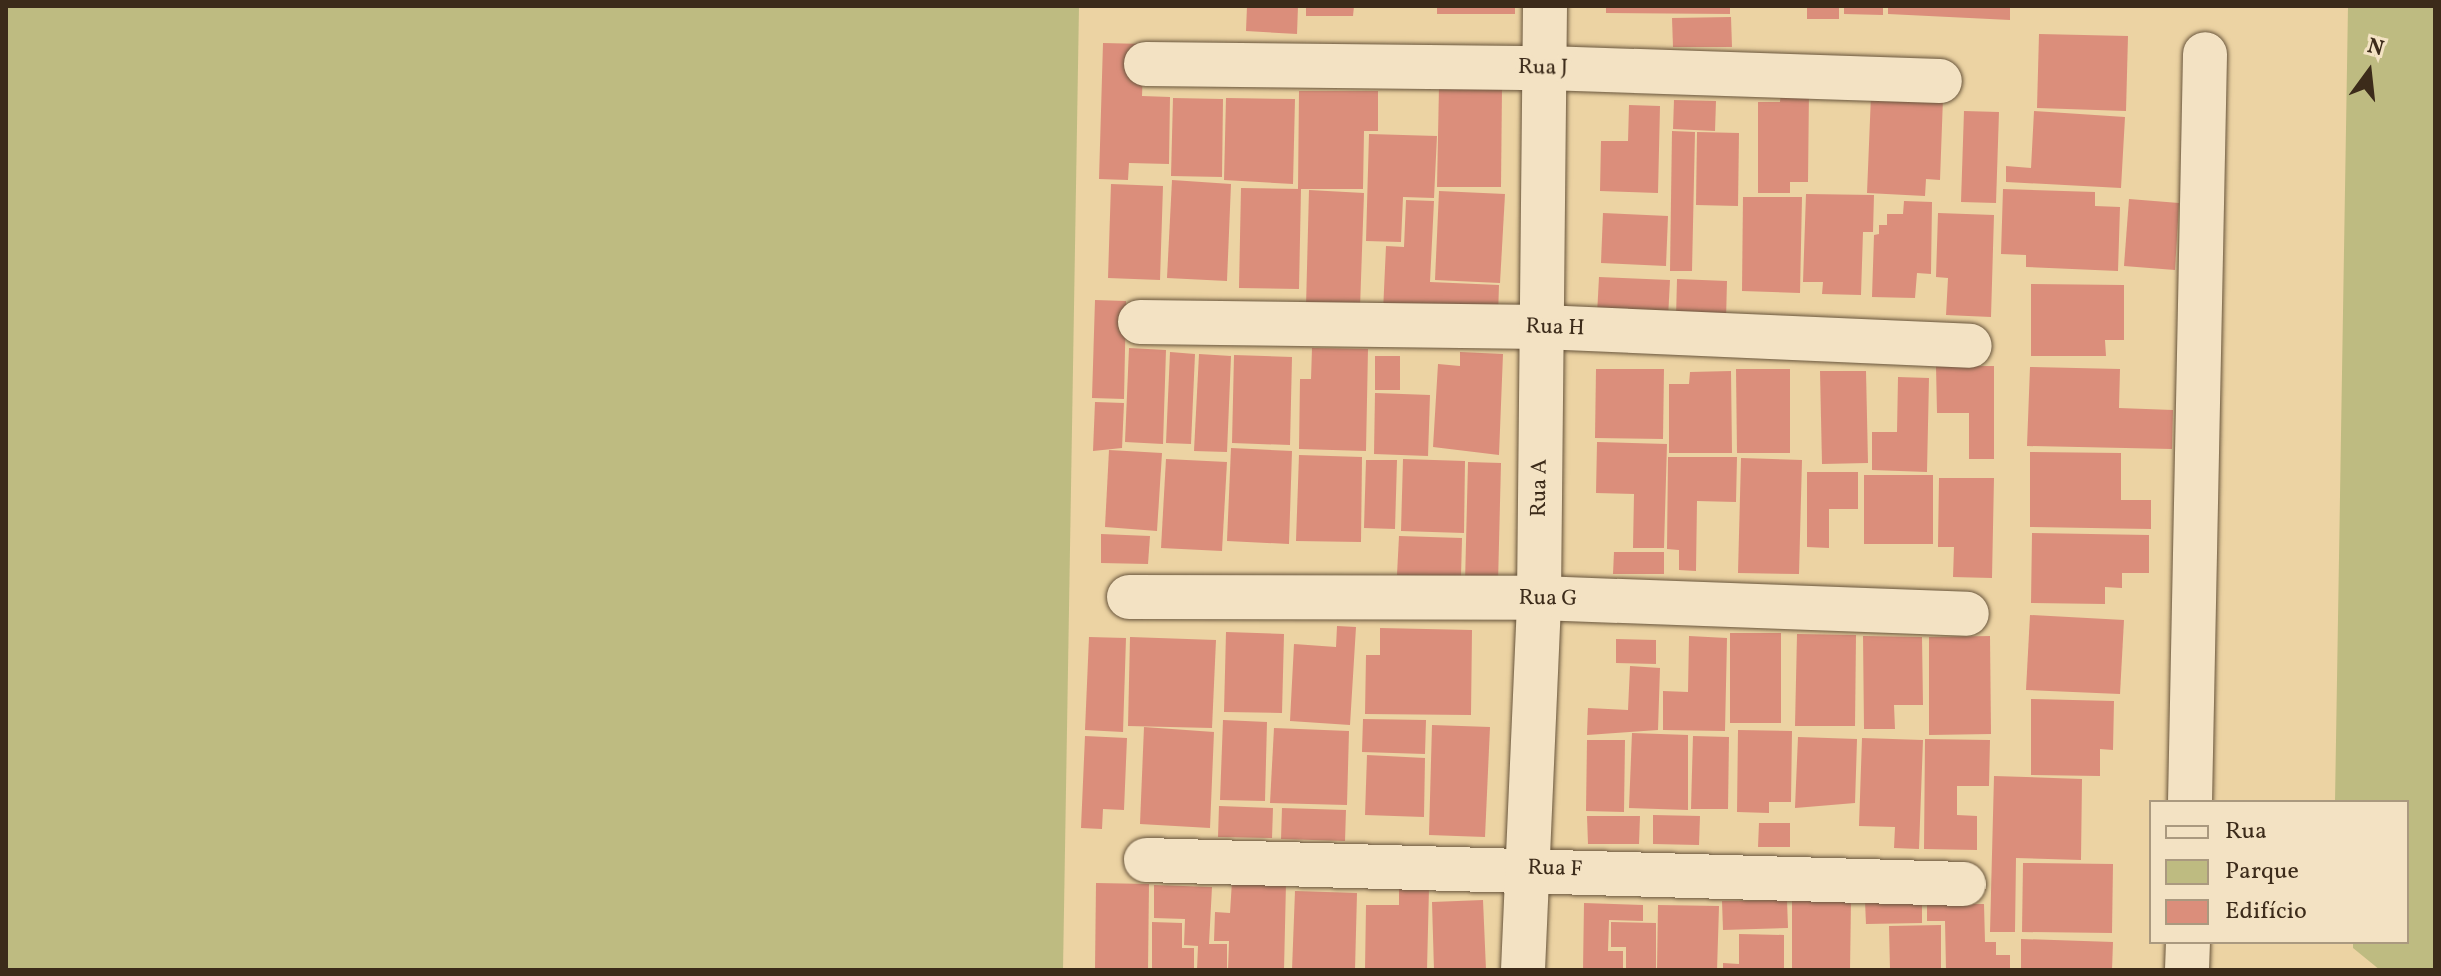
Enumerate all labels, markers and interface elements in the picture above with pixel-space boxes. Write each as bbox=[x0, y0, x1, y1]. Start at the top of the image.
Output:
text: N bbox=[2364, 31, 2387, 65]
north arrow bbox=[2329, 32, 2409, 112]
street label: Rua J bbox=[1518, 54, 1568, 82]
street label: Rua H bbox=[1525, 314, 1585, 342]
street label: Rua A bbox=[1526, 459, 1554, 517]
street label: Rua G bbox=[1518, 585, 1578, 613]
legend bbox=[2149, 800, 2409, 944]
text: Rua bbox=[2225, 815, 2267, 849]
street label: Rua F bbox=[1527, 855, 1583, 883]
text: Parque bbox=[2225, 855, 2299, 889]
text: Edifício bbox=[2225, 895, 2307, 929]

